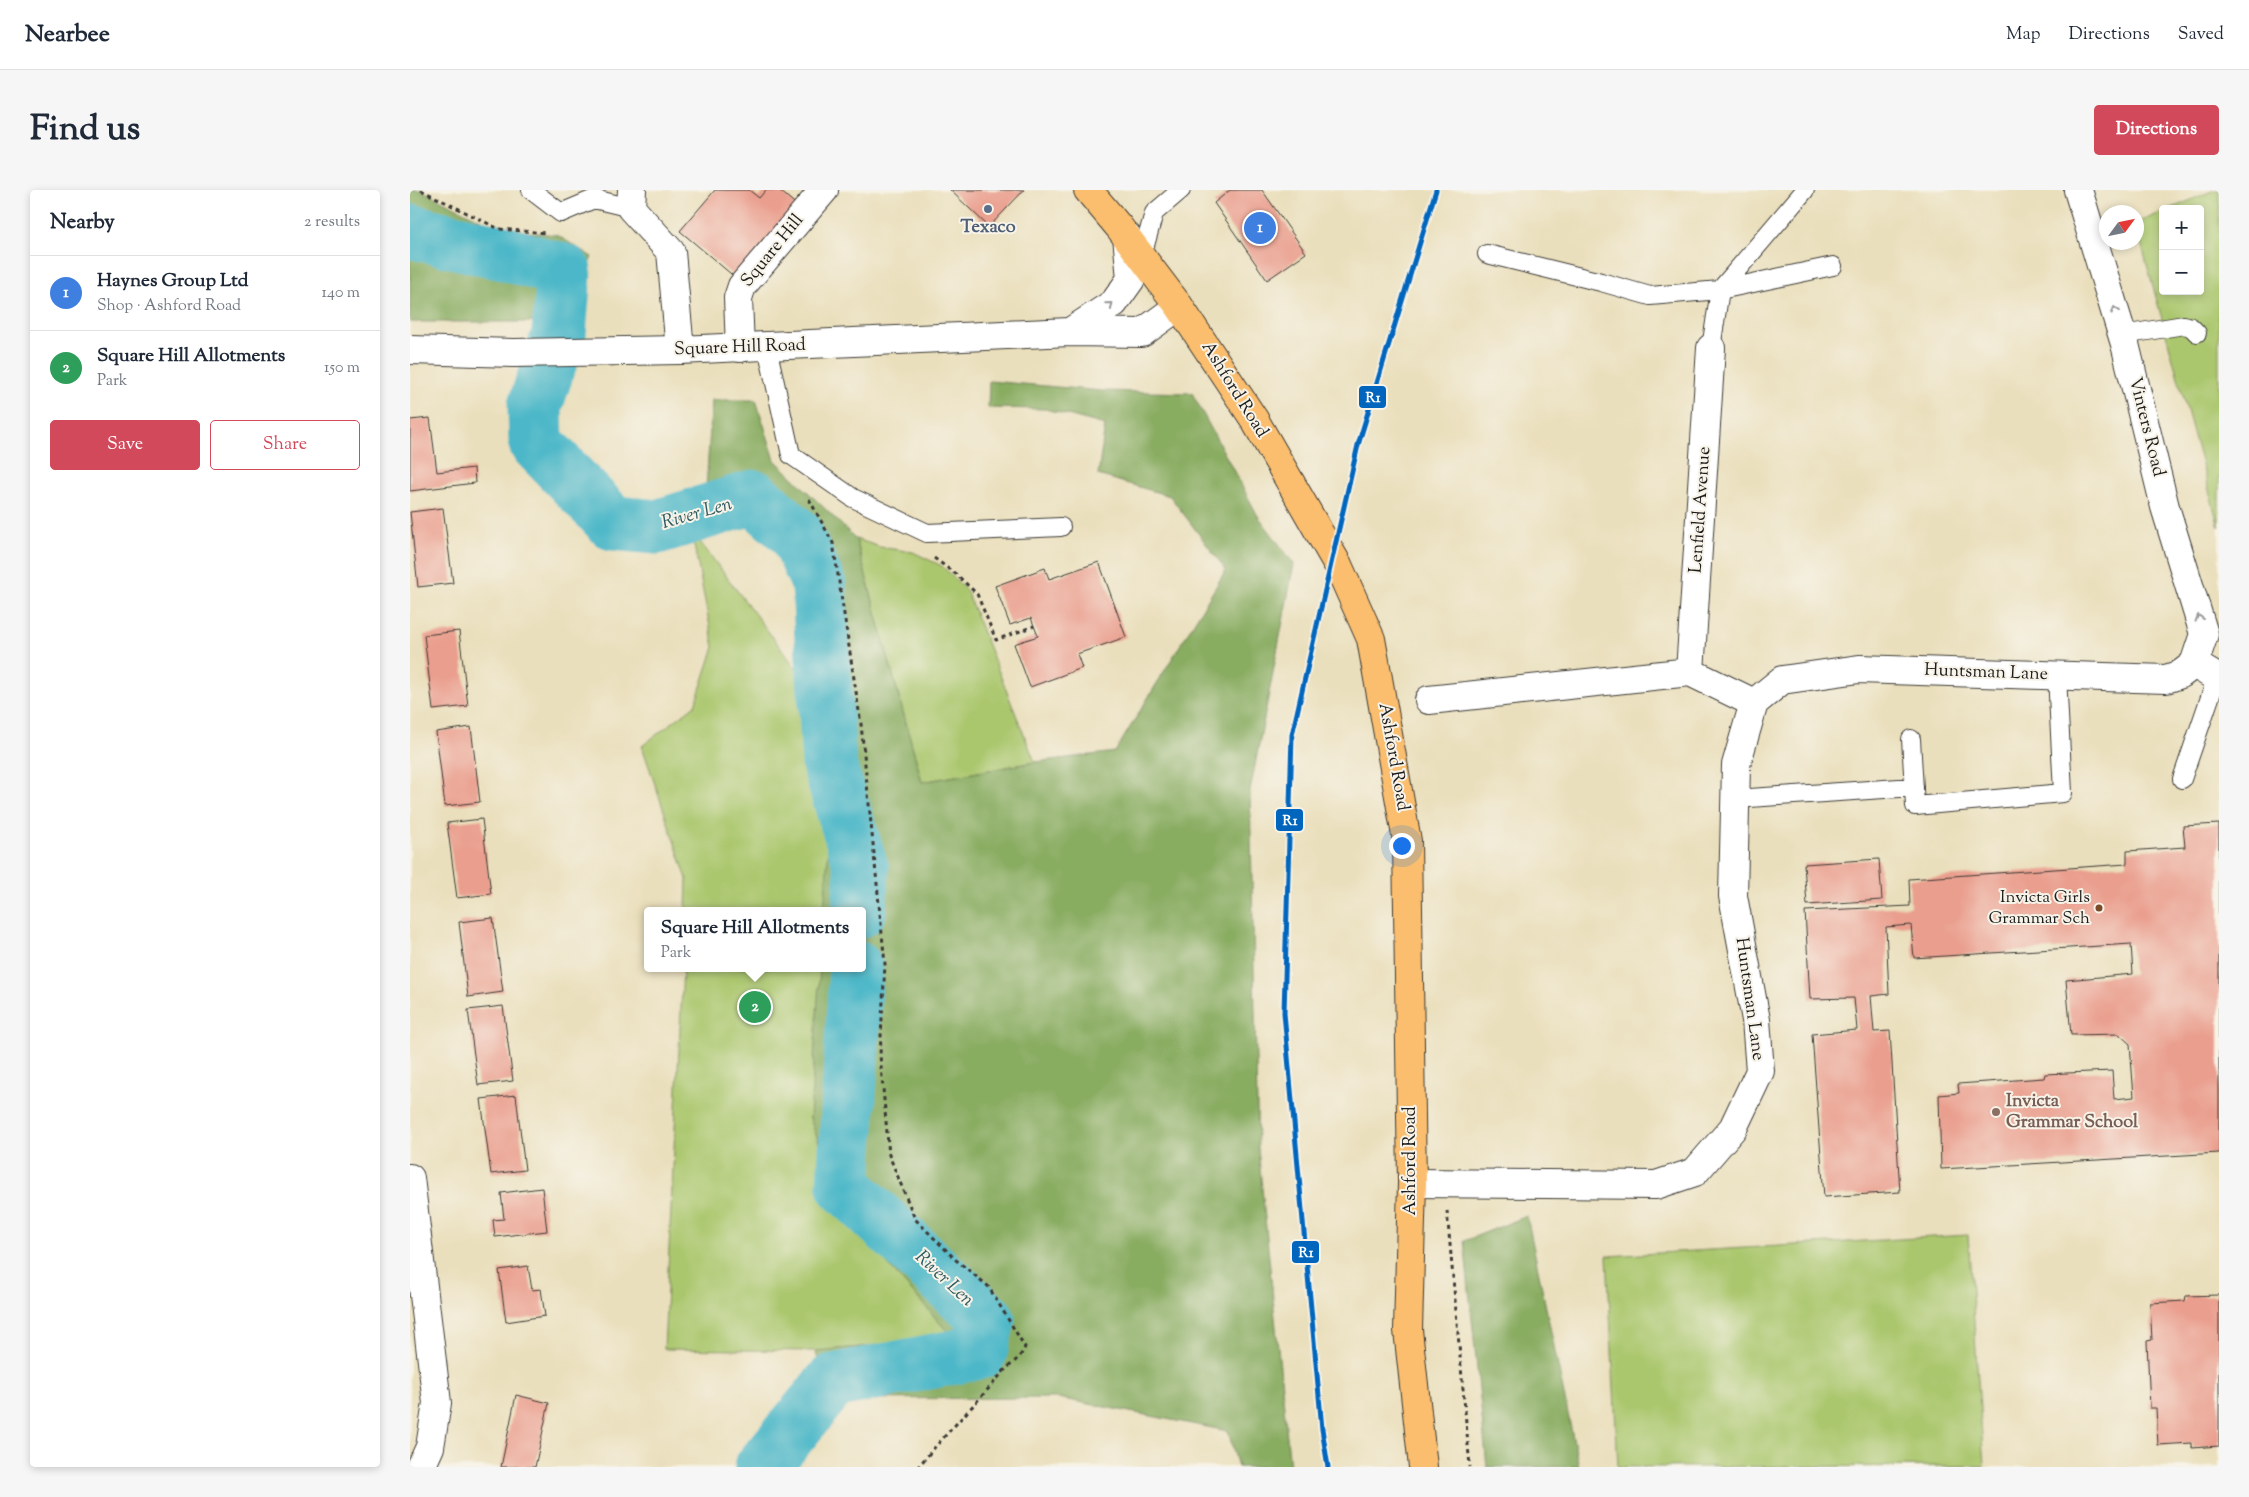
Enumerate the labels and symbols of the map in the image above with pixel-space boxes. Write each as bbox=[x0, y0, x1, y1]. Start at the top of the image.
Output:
marker: Texaco bbox=[982, 203, 994, 215]
north arrow bbox=[2099, 205, 2144, 250]
street label: Square Hill bbox=[735, 209, 811, 293]
pin: 1 bbox=[1244, 209, 1276, 247]
place label: Texaco bbox=[960, 215, 1016, 241]
one-way arrow bbox=[1104, 302, 1113, 310]
one-way arrow bbox=[2110, 306, 2120, 314]
street label: Square Hill Road bbox=[674, 333, 806, 363]
street label: Ashford Road bbox=[1194, 337, 1274, 443]
street label: Vinters Road bbox=[2121, 375, 2171, 479]
line badge: R1 bbox=[1358, 385, 1387, 409]
text: R1 bbox=[1366, 389, 1381, 409]
street label: Lenfield Avenue bbox=[1684, 446, 1718, 574]
water label: River Len bbox=[659, 491, 735, 537]
one-way arrow bbox=[2195, 614, 2205, 623]
street label: Huntsman Lane bbox=[1924, 658, 2048, 688]
street label: Ashford Road bbox=[1371, 701, 1415, 813]
line badge: R1 bbox=[1275, 808, 1304, 832]
text: R1 bbox=[1283, 812, 1298, 832]
your location bbox=[1389, 833, 1415, 859]
place label: Invicta Girls Grammar Sch bbox=[1988, 886, 2090, 931]
marker: Invicta Girls Grammar Sch bbox=[2094, 903, 2104, 913]
street label: Huntsman Lane bbox=[1728, 936, 1770, 1062]
pin: 2 bbox=[739, 988, 771, 1026]
place label: Invicta Grammar School bbox=[2006, 1089, 2139, 1136]
street label: Ashford Road bbox=[1398, 1106, 1424, 1216]
marker: Invicta Grammar School bbox=[1990, 1106, 2002, 1118]
line badge: R1 bbox=[1291, 1240, 1320, 1264]
text: R1 bbox=[1299, 1244, 1314, 1264]
water label: River Len bbox=[908, 1245, 980, 1313]

